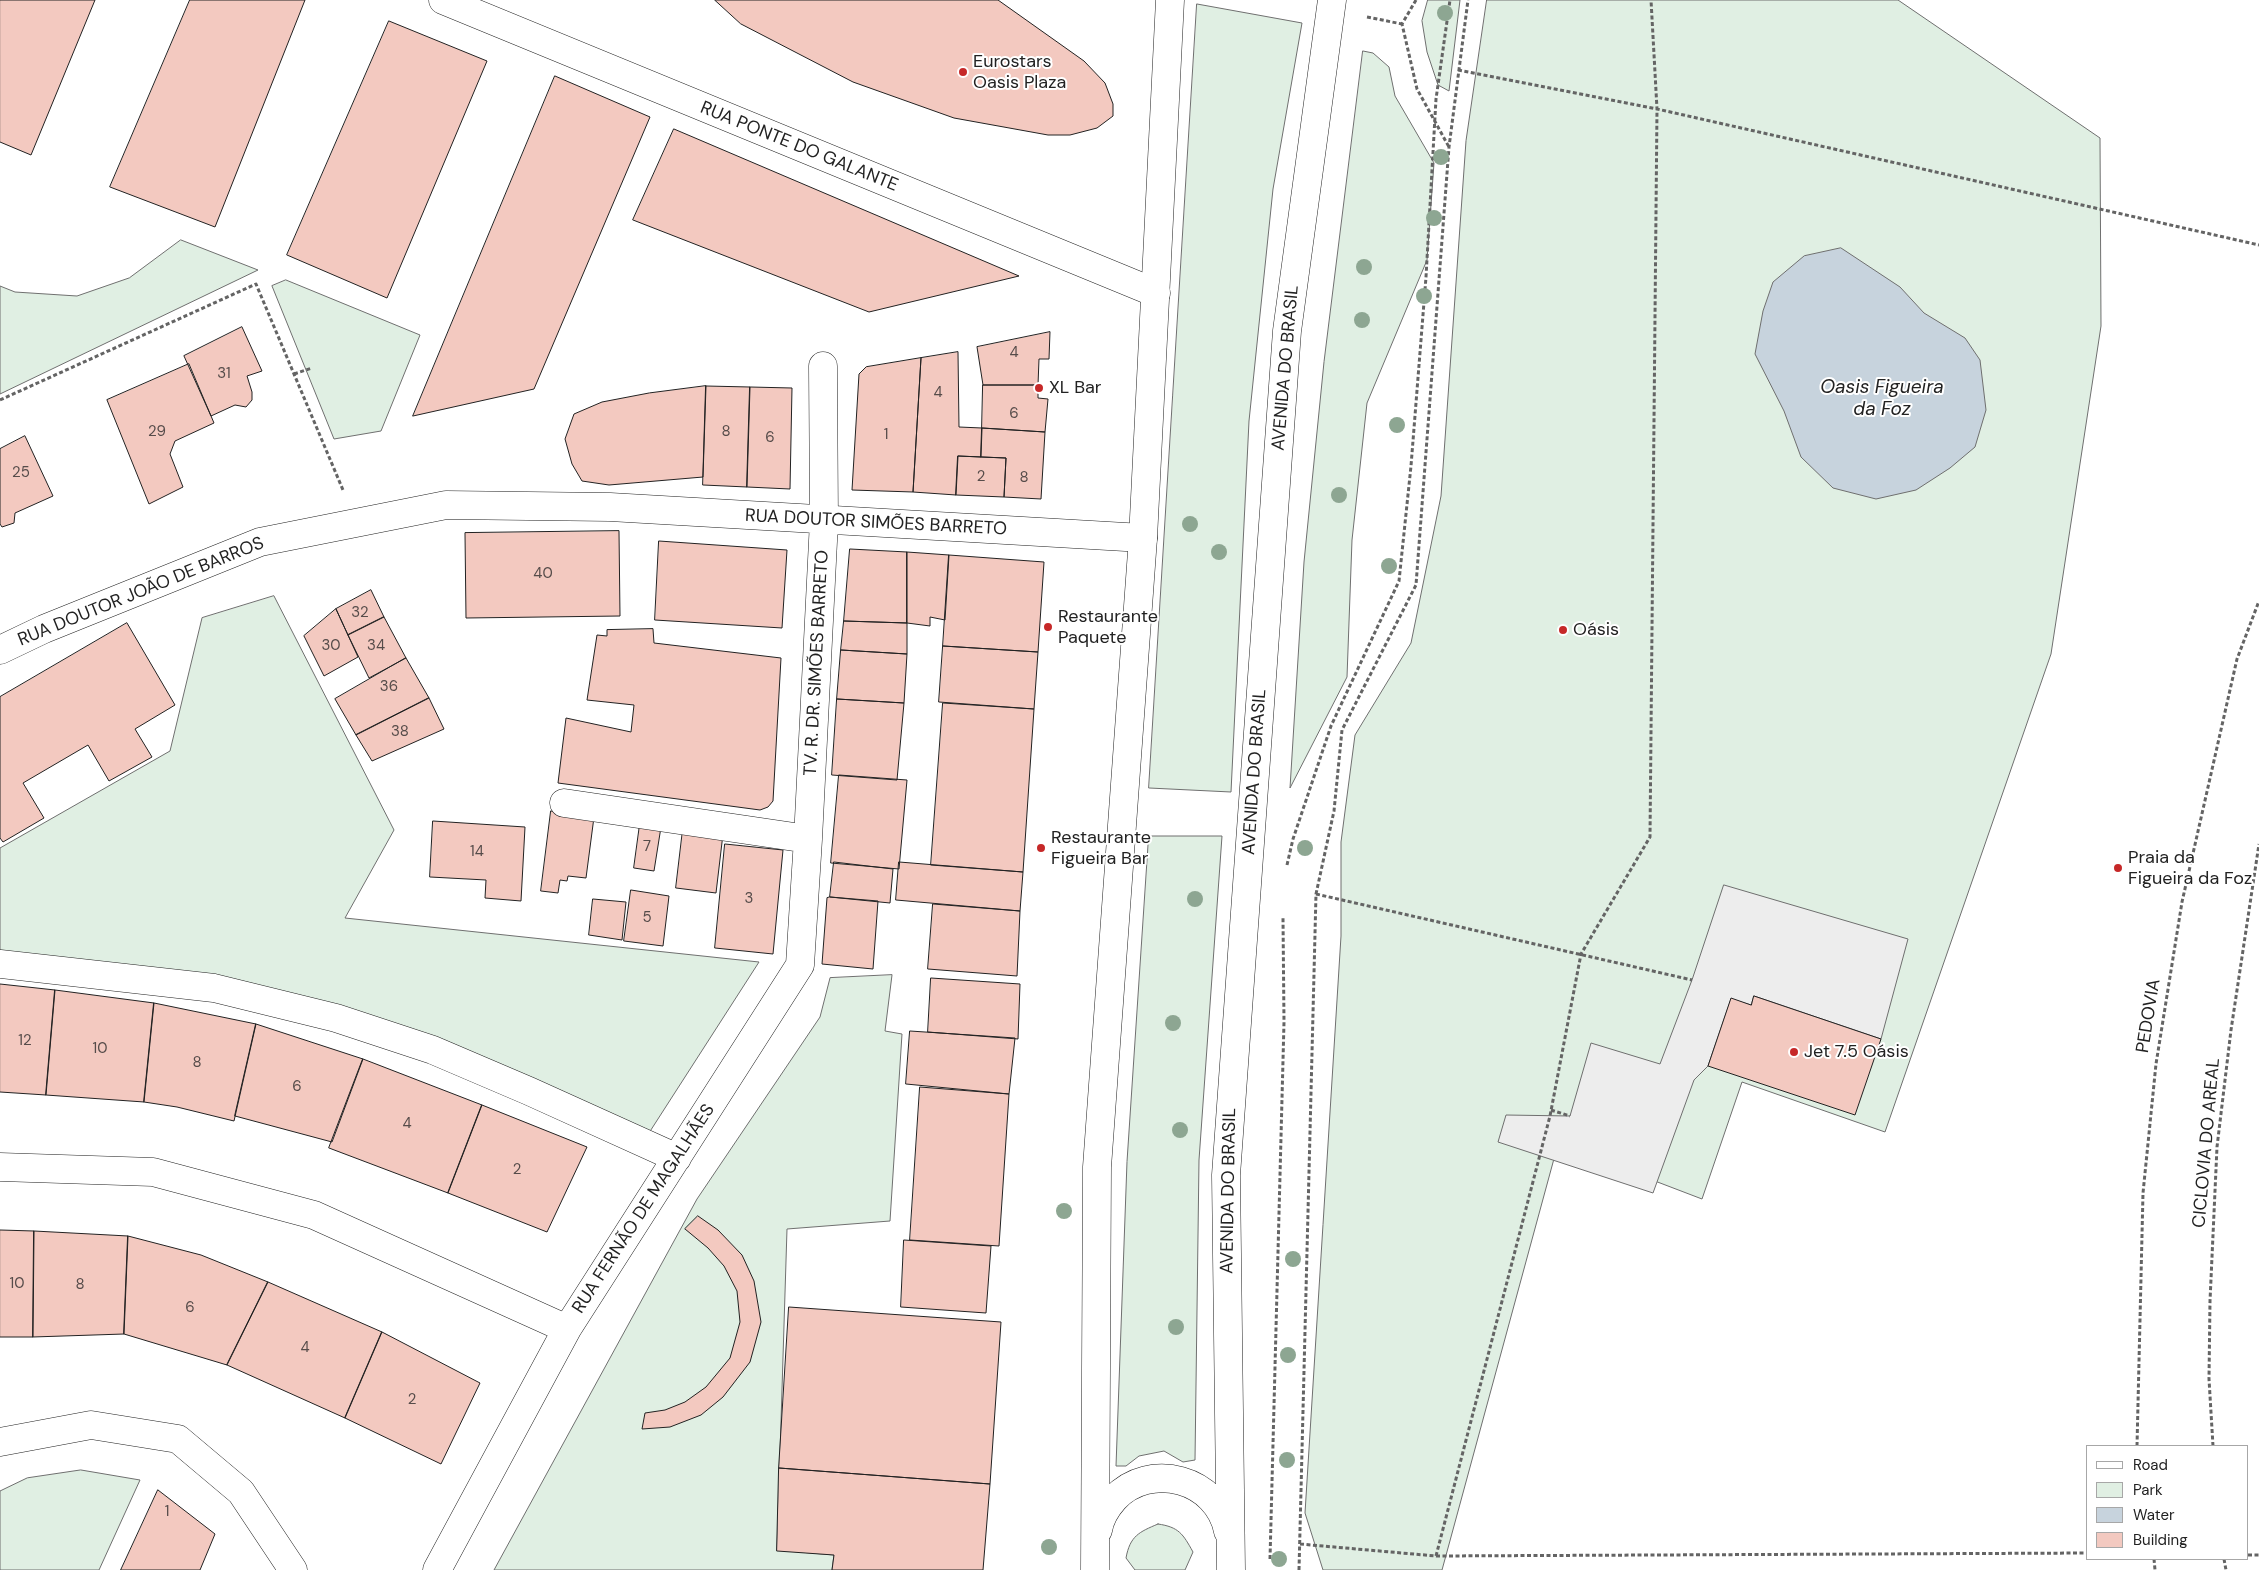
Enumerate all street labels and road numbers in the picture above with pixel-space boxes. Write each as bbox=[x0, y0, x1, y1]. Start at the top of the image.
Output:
street label: RUA PONTE DO GALANTE bbox=[697, 97, 901, 197]
street label: AVENIDA DO BRASIL bbox=[1268, 284, 1304, 452]
street label: RUA DOUTOR SIMÕES BARRETO bbox=[744, 505, 1008, 541]
street label: RUA DOUTOR JOÃO DE BARROS bbox=[15, 533, 267, 651]
street label: TV. R. DR. SIMÕES BARRETO bbox=[800, 550, 834, 776]
street label: AVENIDA DO BRASIL bbox=[1238, 688, 1272, 856]
street label: PEDOVIA bbox=[2132, 977, 2166, 1055]
street label: CICLOVIA DO AREAL bbox=[2189, 1057, 2225, 1229]
street label: RUA FERNÃO DE MAGALHÃES bbox=[568, 1100, 720, 1318]
street label: AVENIDA DO BRASIL bbox=[1217, 1108, 1241, 1274]

